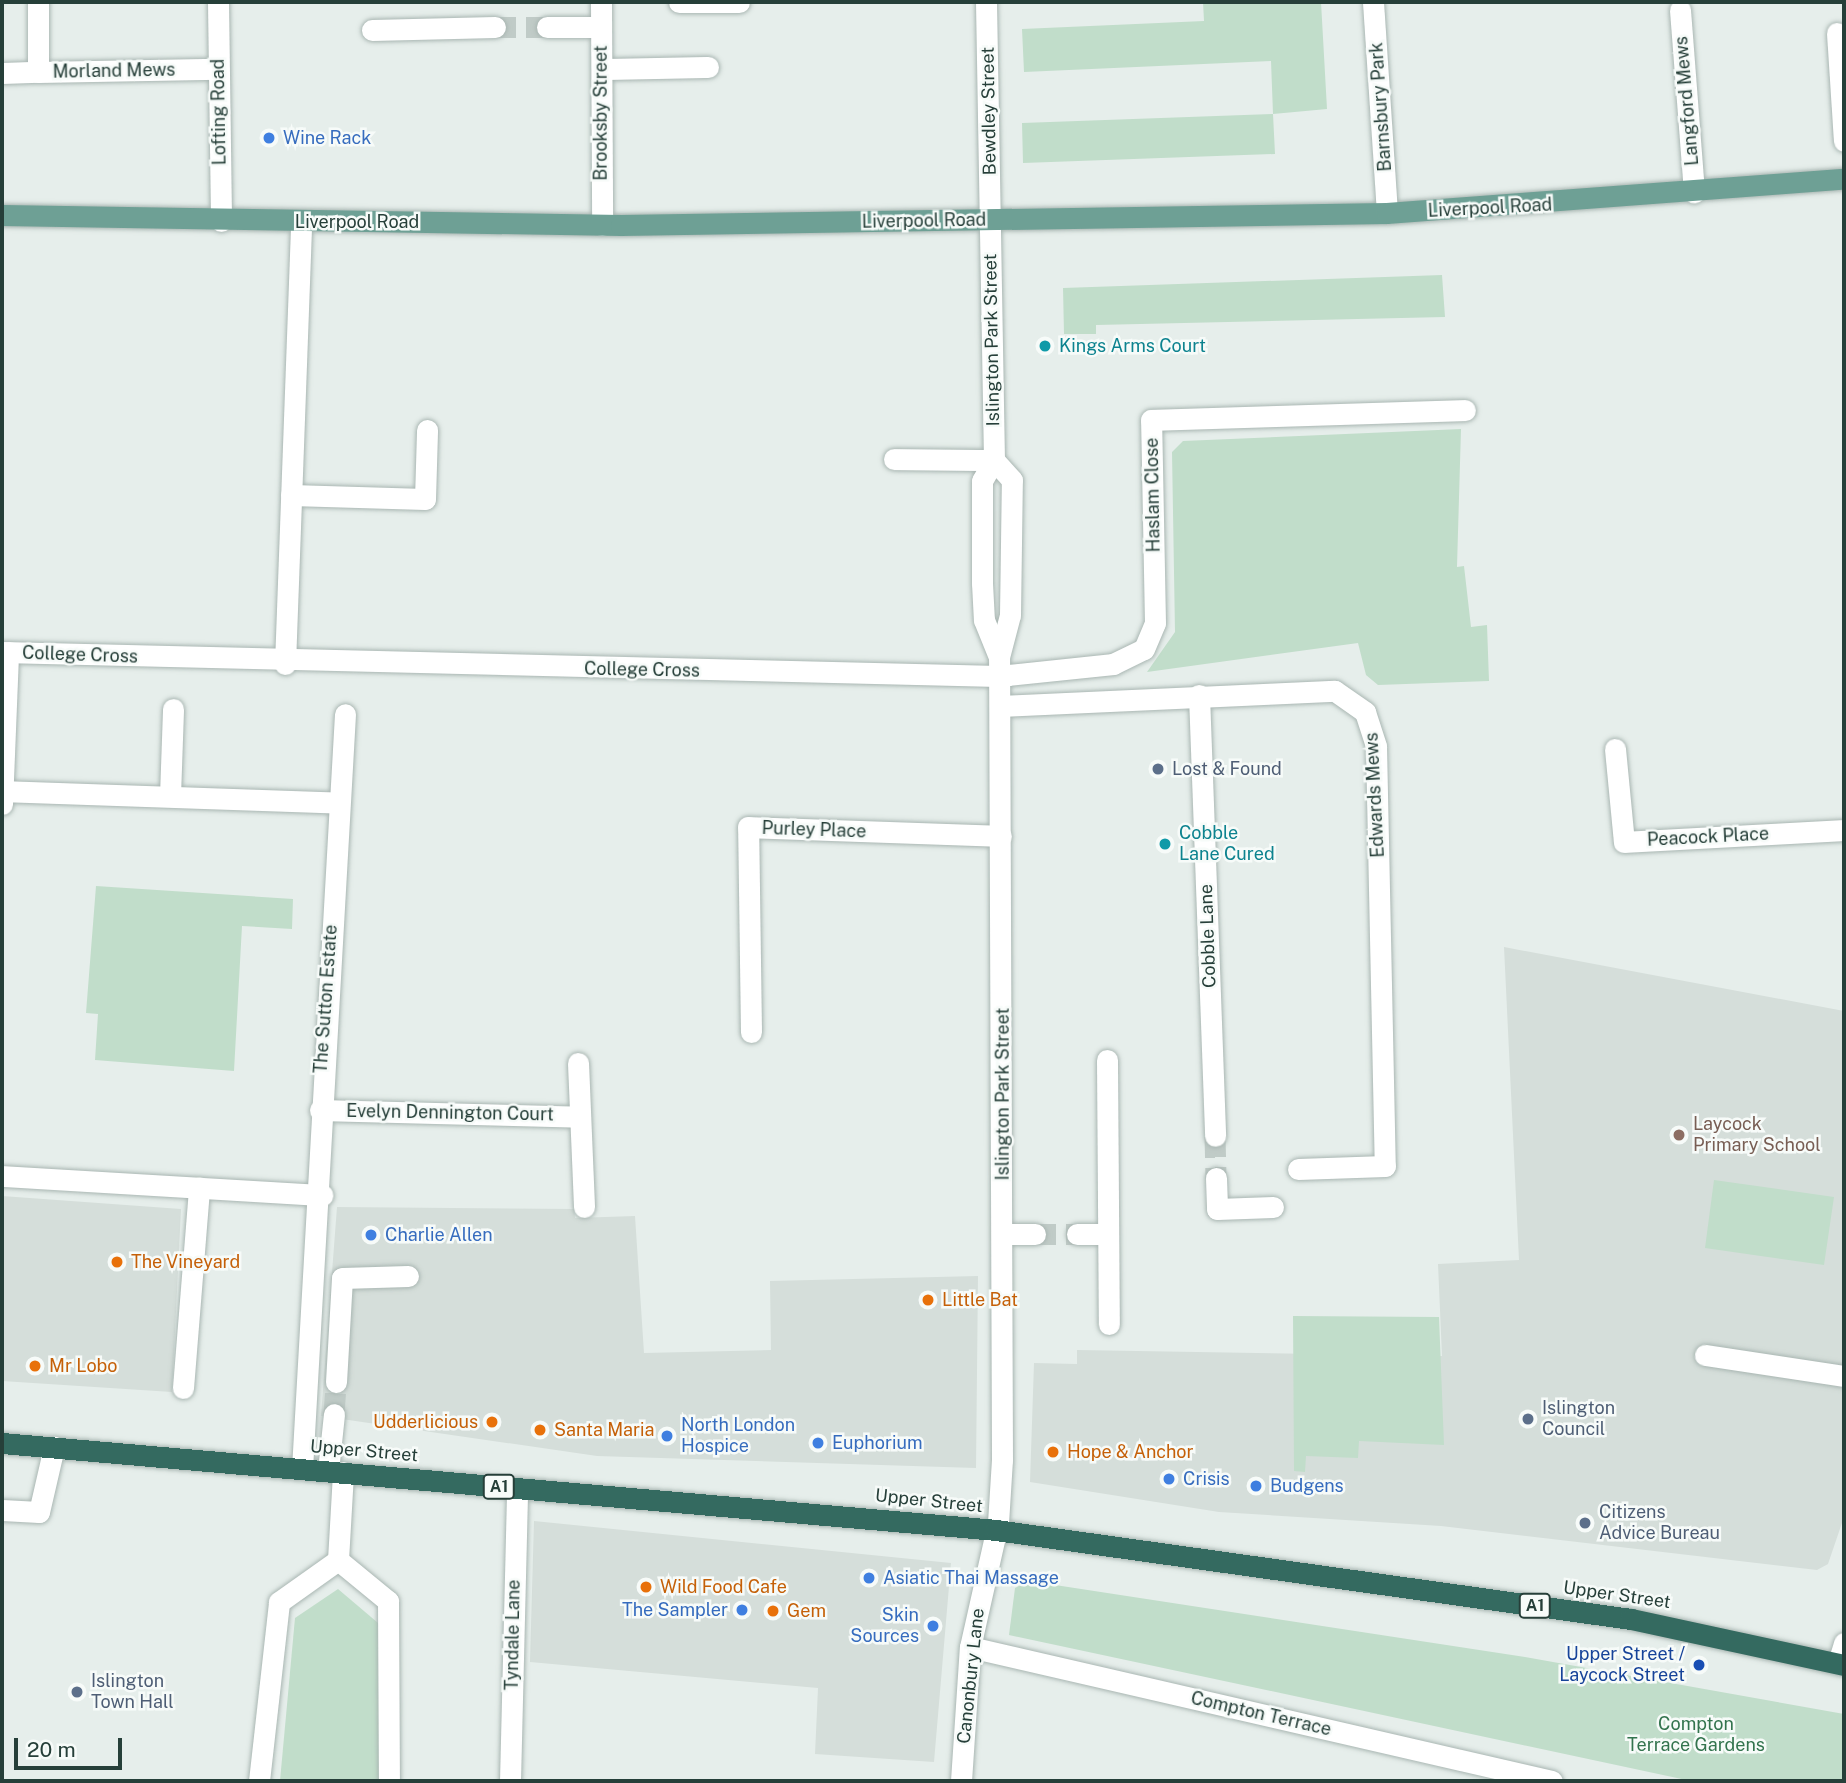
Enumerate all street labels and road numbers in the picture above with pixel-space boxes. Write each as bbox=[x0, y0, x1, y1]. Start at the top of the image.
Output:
street label: Langford Mews bbox=[1671, 35, 1703, 167]
street label: Barnsbury Park bbox=[1366, 42, 1396, 172]
street label: Brooksby Street bbox=[590, 45, 612, 181]
street label: Bewdley Street bbox=[977, 47, 1001, 175]
street label: Morland Mews bbox=[52, 59, 176, 83]
street label: Lofting Road bbox=[207, 59, 231, 165]
street label: Liverpool Road bbox=[1427, 194, 1553, 222]
street label: Liverpool Road bbox=[862, 209, 986, 233]
street label: Liverpool Road bbox=[295, 211, 419, 233]
street label: Islington Park Street bbox=[980, 253, 1004, 427]
street label: Haslam Close bbox=[1141, 437, 1165, 553]
street label: College Cross bbox=[22, 642, 138, 668]
street label: College Cross bbox=[584, 658, 700, 682]
street label: Edwards Mews bbox=[1361, 732, 1389, 858]
street label: Purley Place bbox=[761, 817, 867, 843]
street label: Peacock Place bbox=[1646, 823, 1770, 851]
street label: Cobble Lane bbox=[1195, 884, 1221, 988]
street label: The Sutton Estate bbox=[310, 924, 342, 1074]
street label: Islington Park Street bbox=[992, 1008, 1014, 1180]
street label: Evelyn Dennington Court bbox=[346, 1100, 554, 1126]
street label: Upper Street bbox=[309, 1436, 419, 1466]
road number: A1 bbox=[482, 1474, 516, 1499]
street label: Upper Street bbox=[874, 1485, 984, 1517]
street label: Upper Street bbox=[1562, 1577, 1672, 1613]
street label: Tyndale Lane bbox=[501, 1579, 525, 1691]
road number: A1 bbox=[1518, 1594, 1552, 1618]
street label: Canonbury Lane bbox=[953, 1607, 989, 1745]
street label: Compton Terrace bbox=[1189, 1687, 1333, 1741]

